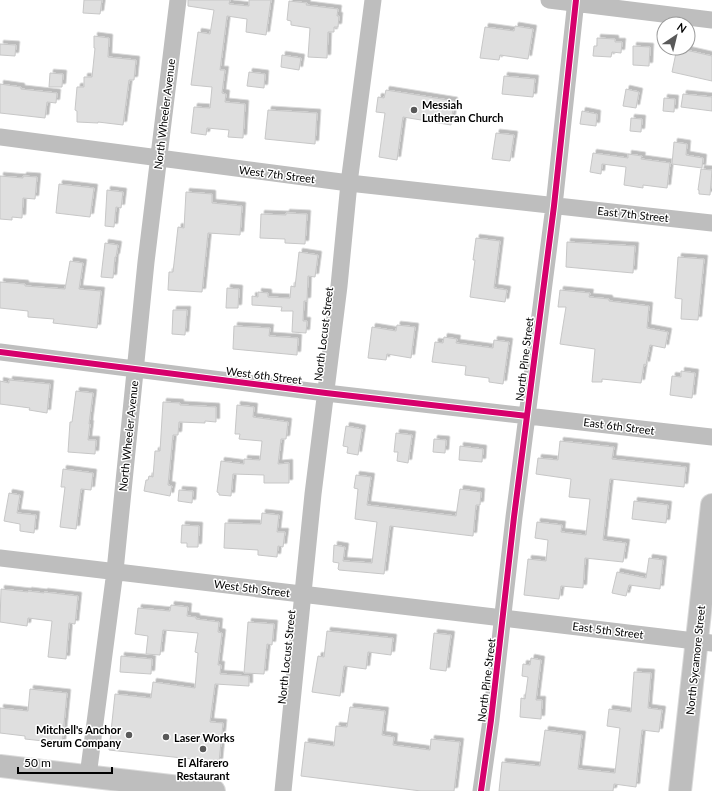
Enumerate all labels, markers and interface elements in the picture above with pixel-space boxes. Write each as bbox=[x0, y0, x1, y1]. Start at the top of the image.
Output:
north arrow bbox=[656, 16, 696, 56]
text: N bbox=[675, 20, 689, 35]
street label: North Wheeler Avenue bbox=[151, 58, 177, 170]
place label: Messiah Lutheran Church bbox=[422, 98, 503, 124]
marker: Messiah Lutheran Church bbox=[409, 105, 419, 115]
street label: West 7th Street bbox=[238, 163, 316, 185]
street label: East 7th Street bbox=[597, 204, 669, 224]
street label: North Locust Street bbox=[311, 286, 335, 382]
street label: North Pine Street bbox=[512, 316, 536, 402]
street label: West 6th Street bbox=[225, 364, 303, 386]
street label: North Wheeler Avenue bbox=[116, 380, 140, 492]
street label: East 6th Street bbox=[583, 415, 655, 437]
street label: West 5th Street bbox=[213, 577, 291, 599]
street label: North Sycamore Street bbox=[683, 605, 707, 715]
street label: North Locust Street bbox=[275, 609, 297, 705]
street label: East 5th Street bbox=[572, 619, 644, 641]
street label: North Pine Street bbox=[474, 637, 498, 723]
place label: Mitchell's Anchor Serum Company bbox=[36, 723, 122, 749]
marker: Mitchell's Anchor Serum Company bbox=[124, 730, 134, 740]
place label: Laser Works bbox=[174, 731, 235, 744]
marker: Laser Works bbox=[161, 732, 171, 742]
marker: El Alfarero Restaurant bbox=[198, 744, 208, 754]
scale bar bbox=[18, 749, 112, 775]
text: 50 m bbox=[24, 755, 51, 770]
place label: El Alfarero Restaurant bbox=[176, 756, 230, 782]

